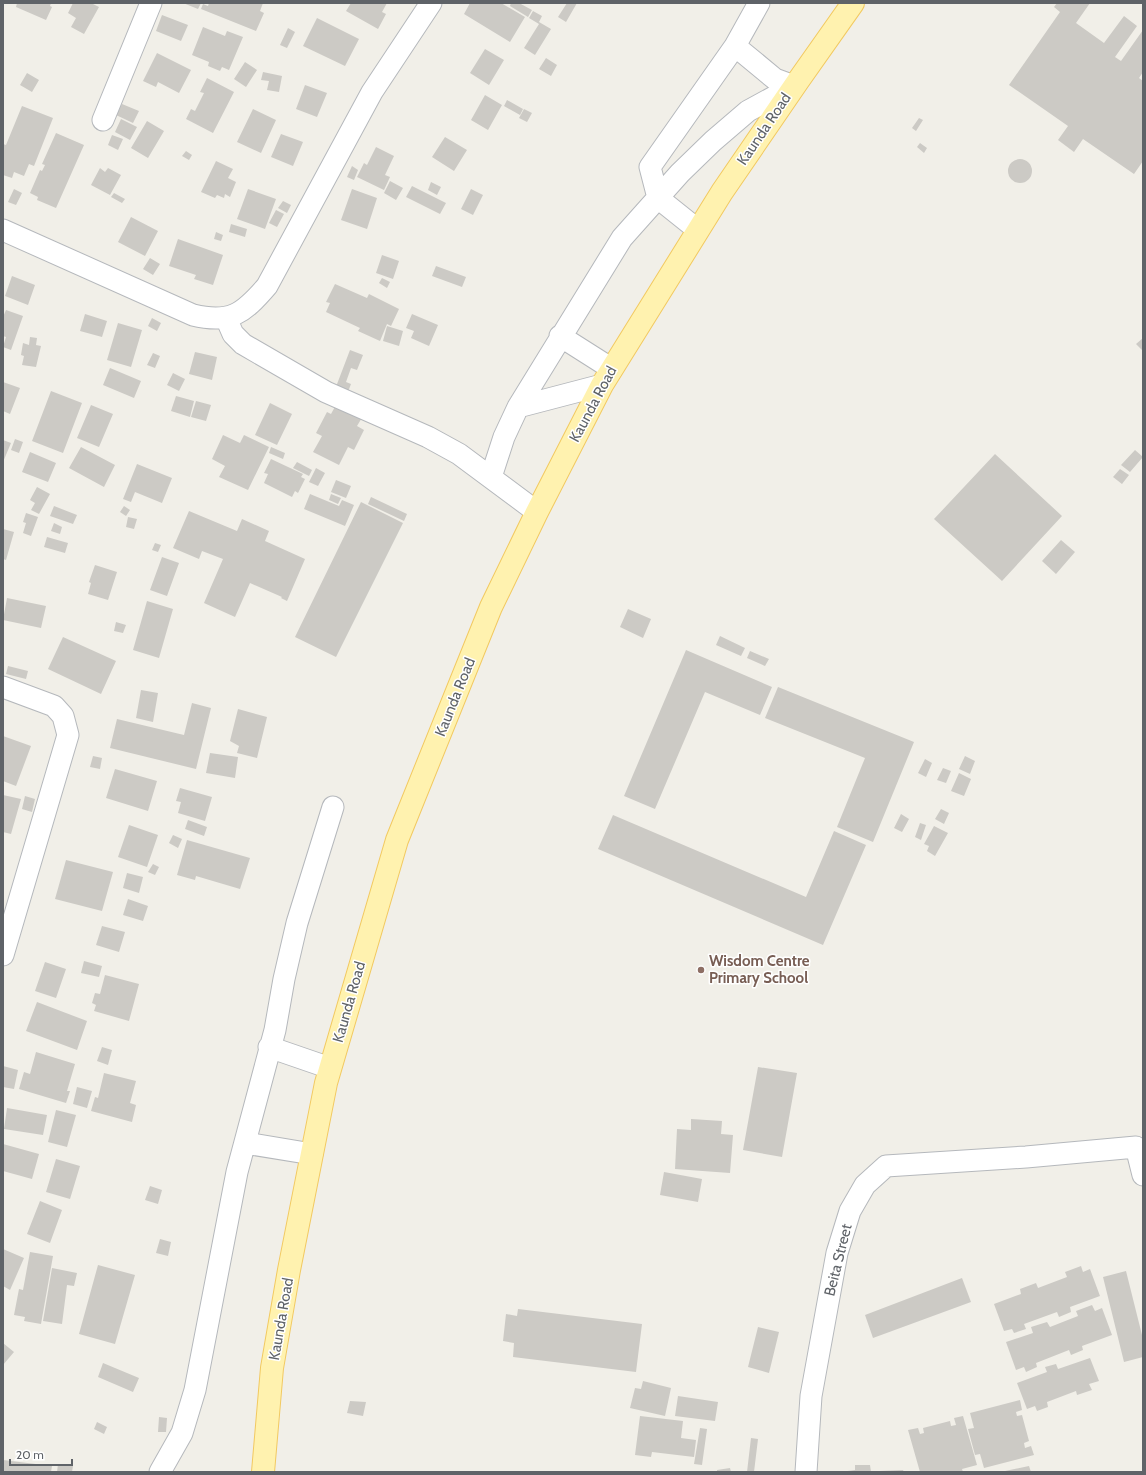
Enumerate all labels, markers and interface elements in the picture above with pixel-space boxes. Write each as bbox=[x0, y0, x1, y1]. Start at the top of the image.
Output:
street label: Kaunda Road bbox=[733, 89, 795, 169]
street label: Kaunda Road bbox=[565, 363, 621, 445]
street label: Kaunda Road bbox=[431, 655, 479, 739]
place label: Wisdom Centre Primary School bbox=[709, 952, 810, 987]
street label: Kaunda Road bbox=[329, 959, 369, 1045]
marker: Wisdom Centre Primary School bbox=[696, 965, 706, 975]
street label: Beita Street bbox=[820, 1222, 856, 1298]
street label: Kaunda Road bbox=[265, 1276, 297, 1362]
scale bar bbox=[10, 1441, 72, 1467]
text: 20 m bbox=[16, 1447, 44, 1462]

